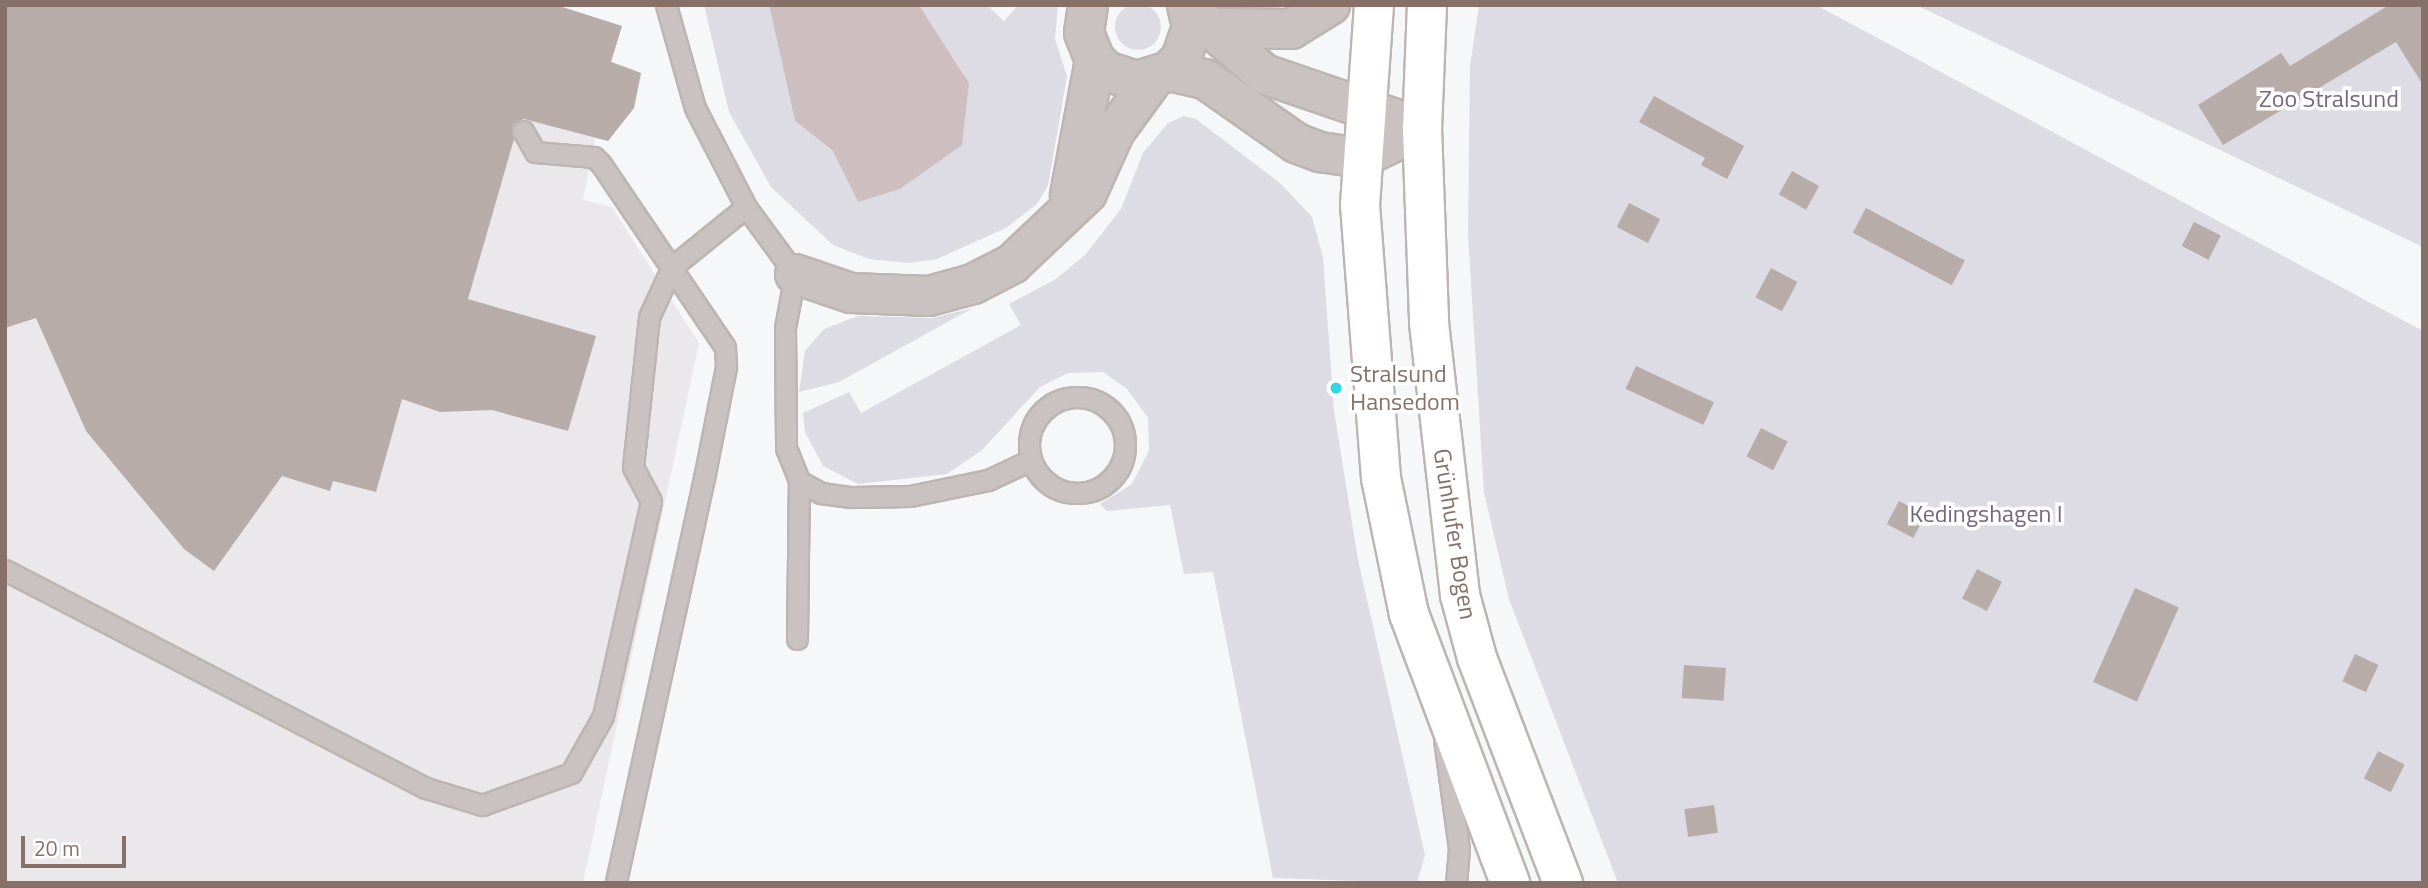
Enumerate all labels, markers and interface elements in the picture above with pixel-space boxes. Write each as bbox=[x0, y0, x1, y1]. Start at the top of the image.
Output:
park label: Zoo Stralsund bbox=[2259, 85, 2399, 113]
place label: Stralsund Hansedom bbox=[1350, 360, 1460, 416]
marker: Stralsund Hansedom bbox=[1328, 380, 1344, 396]
street label: Grünhufer Bogen bbox=[1427, 447, 1483, 621]
park label: Kedingshagen I bbox=[1909, 500, 2063, 528]
scale bar bbox=[24, 822, 130, 866]
text: 20 m bbox=[34, 832, 80, 864]

